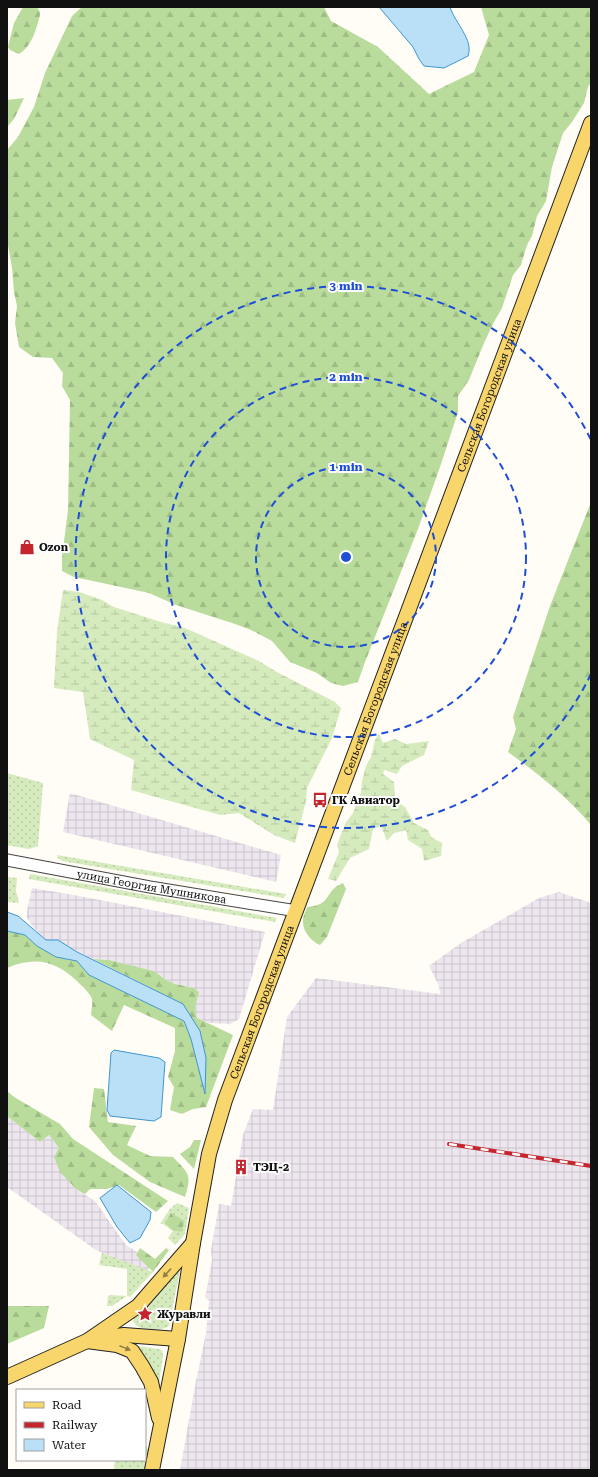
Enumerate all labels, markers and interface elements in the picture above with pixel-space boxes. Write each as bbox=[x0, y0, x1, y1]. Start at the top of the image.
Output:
text: 3 min bbox=[329, 279, 363, 293]
street label: Сельская Богородская улица bbox=[454, 317, 524, 474]
text: 2 min bbox=[329, 370, 363, 384]
text: 1 min bbox=[329, 460, 363, 474]
shop icon: Ozon bbox=[18, 538, 36, 556]
place label: Ozon bbox=[39, 541, 69, 554]
centre of rings bbox=[339, 550, 353, 564]
street label: Сельская Богородская улица bbox=[341, 620, 410, 777]
bus stop icon: ГК Авиатор bbox=[311, 791, 329, 809]
place label: ГК Авиатор bbox=[332, 794, 400, 807]
street label: улица Георгия Мушникова bbox=[76, 867, 227, 906]
street label: Сельская Богородская улица bbox=[227, 923, 296, 1081]
building icon: ТЭЦ-2 bbox=[232, 1158, 250, 1176]
place label: ТЭЦ-2 bbox=[253, 1161, 289, 1174]
one-way arrow bbox=[163, 1268, 172, 1277]
place icon: Журавли bbox=[136, 1305, 154, 1323]
place label: Журавли bbox=[157, 1308, 211, 1321]
one-way arrow bbox=[119, 1346, 131, 1352]
legend bbox=[16, 1389, 146, 1461]
text: Road bbox=[52, 1398, 82, 1412]
text: Railway bbox=[52, 1418, 98, 1432]
text: Water bbox=[52, 1438, 86, 1452]

